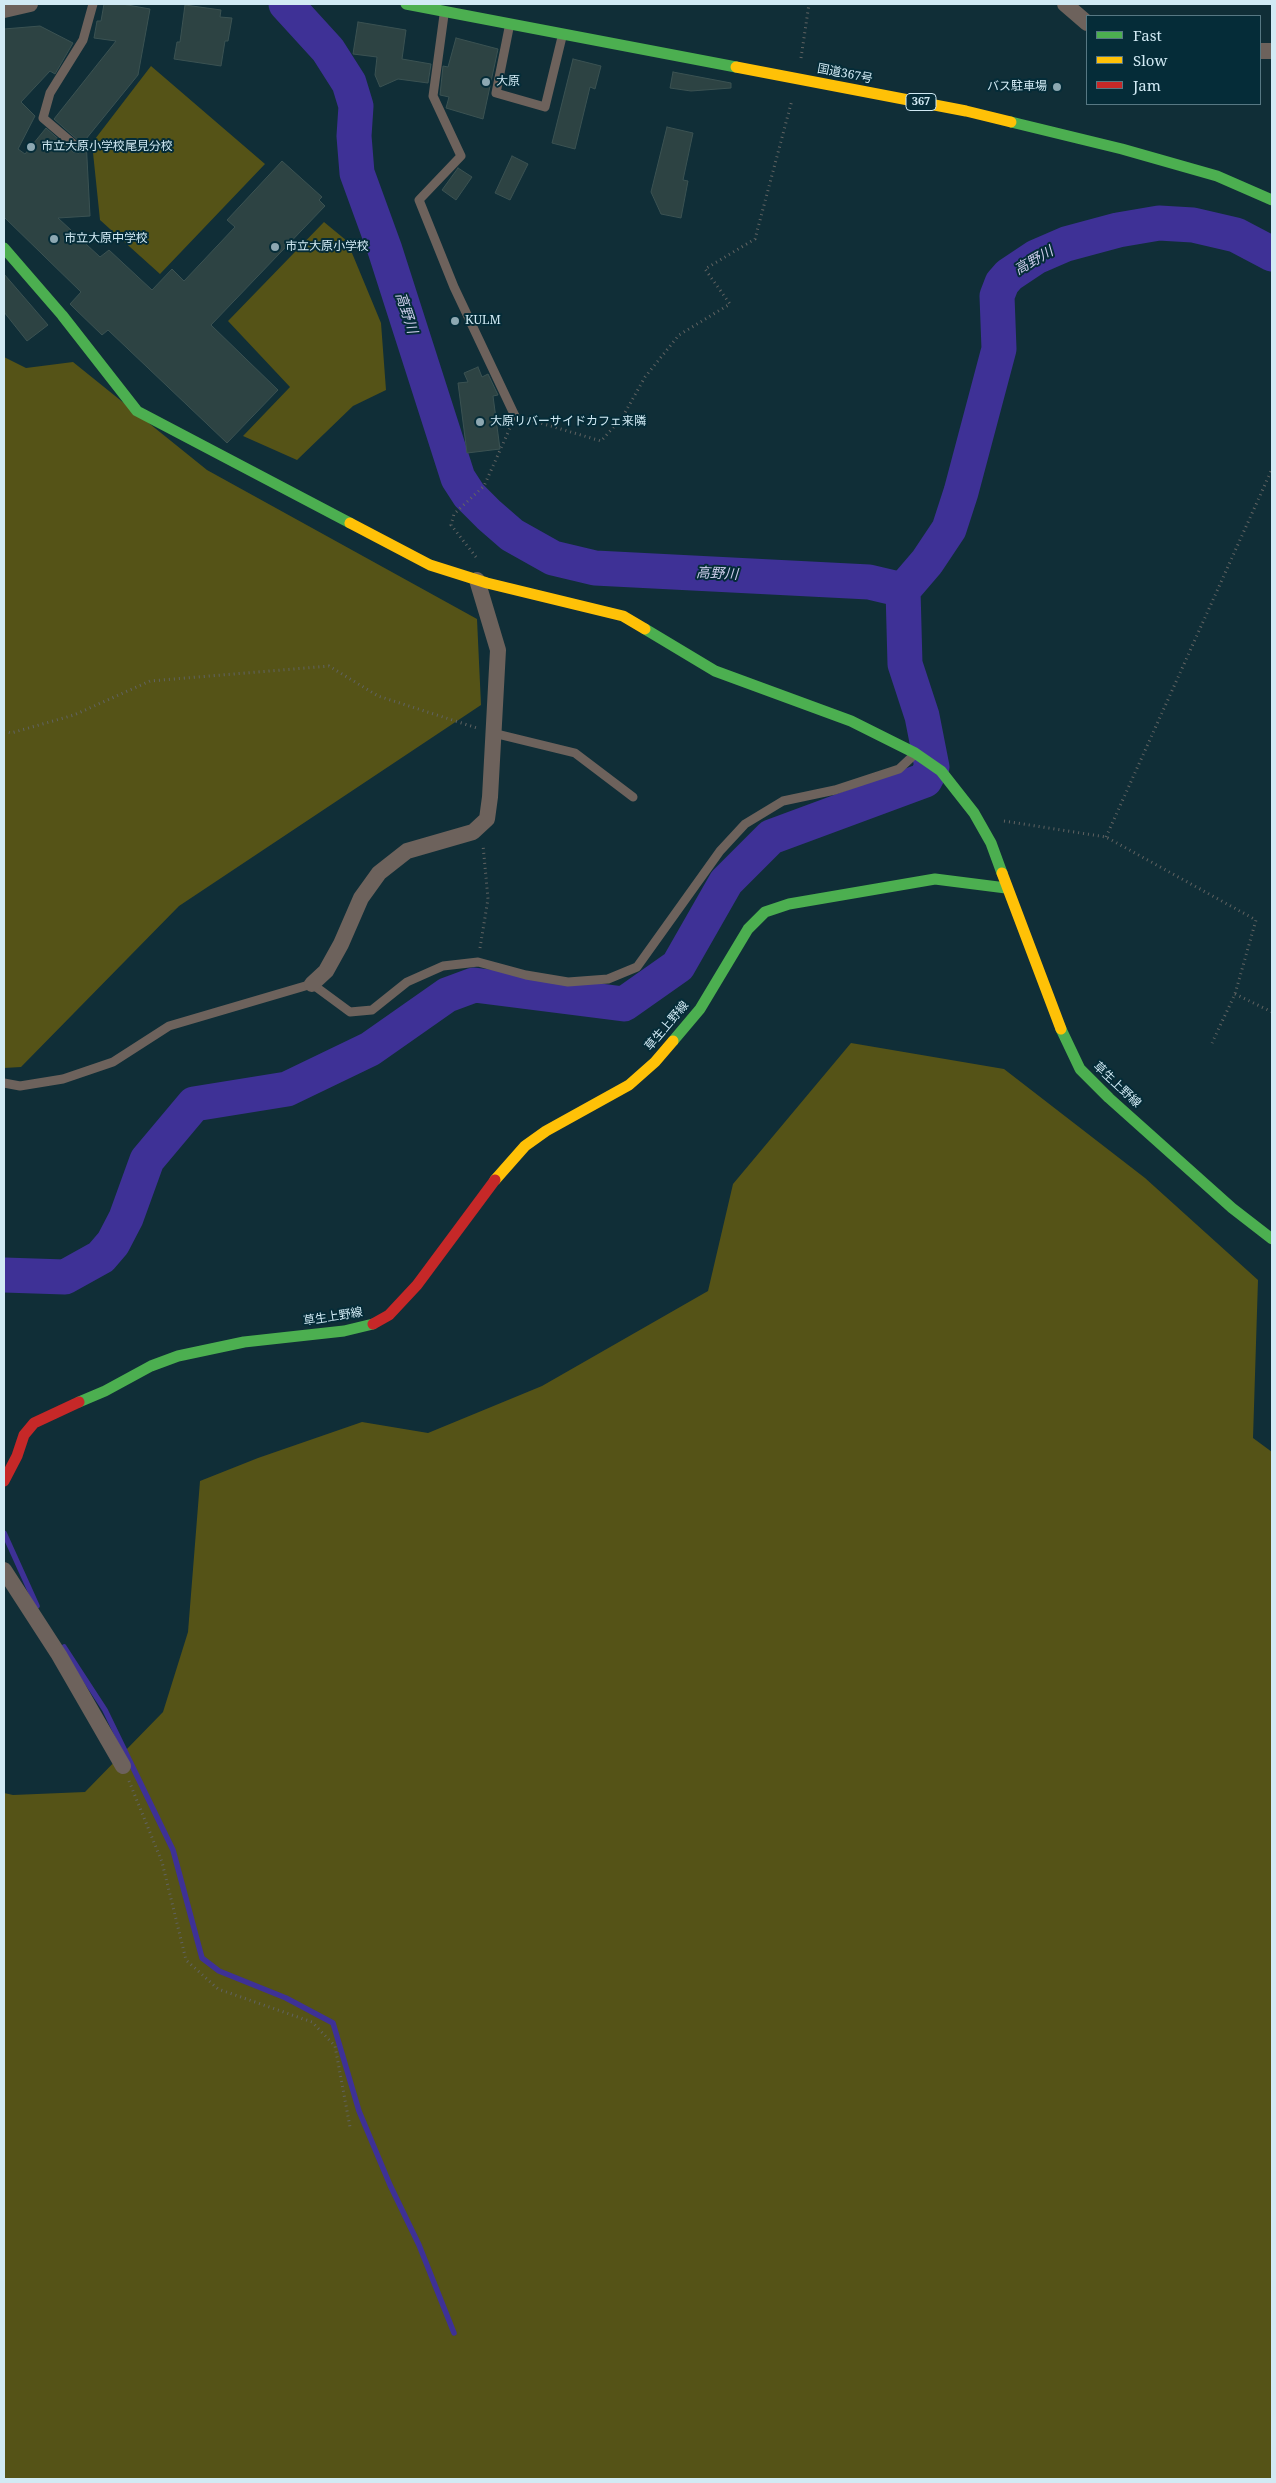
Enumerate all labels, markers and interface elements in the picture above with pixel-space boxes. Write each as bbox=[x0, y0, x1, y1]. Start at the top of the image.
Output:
legend bbox=[1086, 15, 1261, 105]
text: Fast bbox=[1133, 25, 1162, 45]
text: Slow bbox=[1133, 50, 1167, 70]
street label: 国道367号 bbox=[816, 62, 874, 86]
place label: 大原 bbox=[496, 75, 520, 89]
text: Jam bbox=[1133, 75, 1161, 95]
marker: 大原 bbox=[480, 76, 492, 88]
place label: バス駐車場 bbox=[987, 80, 1047, 94]
marker: バス駐車場 bbox=[1051, 81, 1063, 93]
road number: 367 bbox=[906, 94, 936, 110]
place label: 市立大原小学校尾見分校 bbox=[41, 140, 173, 154]
marker: 市立大原小学校尾見分校 bbox=[25, 141, 37, 153]
place label: 市立大原中学校 bbox=[64, 232, 148, 246]
marker: 市立大原中学校 bbox=[48, 233, 60, 245]
place label: 市立大原小学校 bbox=[285, 240, 369, 254]
marker: 市立大原小学校 bbox=[269, 241, 281, 253]
water label: 高野川 bbox=[1012, 243, 1056, 279]
water label: 高野川 bbox=[392, 290, 420, 336]
place label: KULM bbox=[465, 314, 501, 328]
marker: KULM bbox=[449, 315, 461, 327]
place label: 大原リバーサイドカフェ来隣 bbox=[490, 415, 646, 429]
marker: 大原リバーサイドカフェ来隣 bbox=[474, 416, 486, 428]
water label: 高野川 bbox=[696, 565, 738, 583]
street label: 草生上野線 bbox=[642, 998, 692, 1054]
street label: 草生上野線 bbox=[1090, 1059, 1144, 1111]
street label: 草生上野線 bbox=[302, 1305, 364, 1329]

